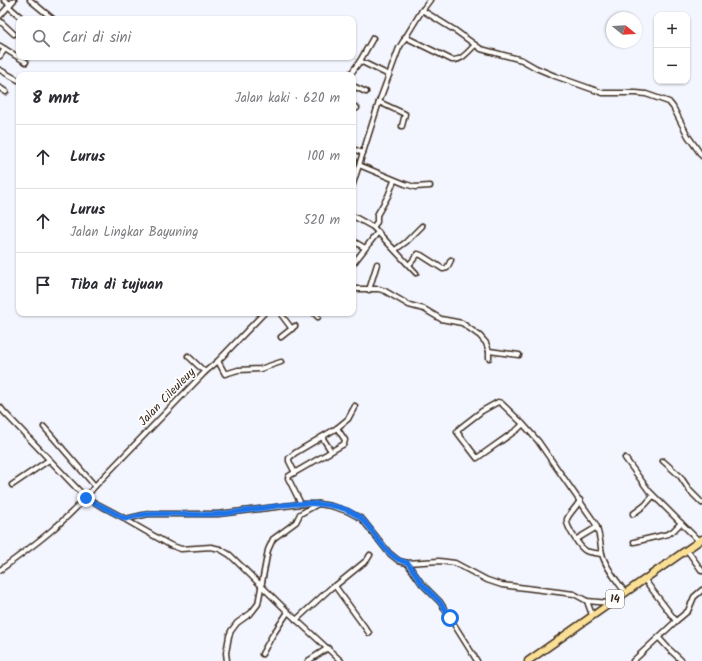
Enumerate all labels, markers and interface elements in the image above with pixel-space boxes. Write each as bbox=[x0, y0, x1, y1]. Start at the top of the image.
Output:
north arrow bbox=[606, 12, 642, 48]
map controls bbox=[654, 12, 690, 84]
button: + bbox=[654, 12, 690, 48]
search box bbox=[16, 16, 356, 60]
text: Cari di sini bbox=[62, 26, 131, 50]
icon: search bbox=[30, 27, 52, 49]
button: − bbox=[654, 48, 690, 84]
text: 8 mnt bbox=[32, 85, 80, 112]
text: Jalan kaki · 620 m bbox=[235, 88, 340, 109]
text: Lurus bbox=[70, 145, 105, 169]
icon: ahead bbox=[32, 146, 54, 168]
text: 100 m bbox=[307, 146, 340, 167]
text: Lurus bbox=[70, 198, 105, 222]
icon: ahead bbox=[32, 210, 54, 232]
text: 520 m bbox=[303, 210, 340, 231]
text: Jalan Lingkar Bayuning bbox=[70, 222, 198, 243]
text: Tiba di tujuan bbox=[70, 273, 163, 297]
icon: arrive bbox=[32, 274, 54, 296]
street label: Jalan Cileuleuy bbox=[134, 363, 200, 431]
route end bbox=[77, 489, 95, 507]
road number: 14 bbox=[606, 590, 624, 608]
route start bbox=[441, 609, 459, 627]

